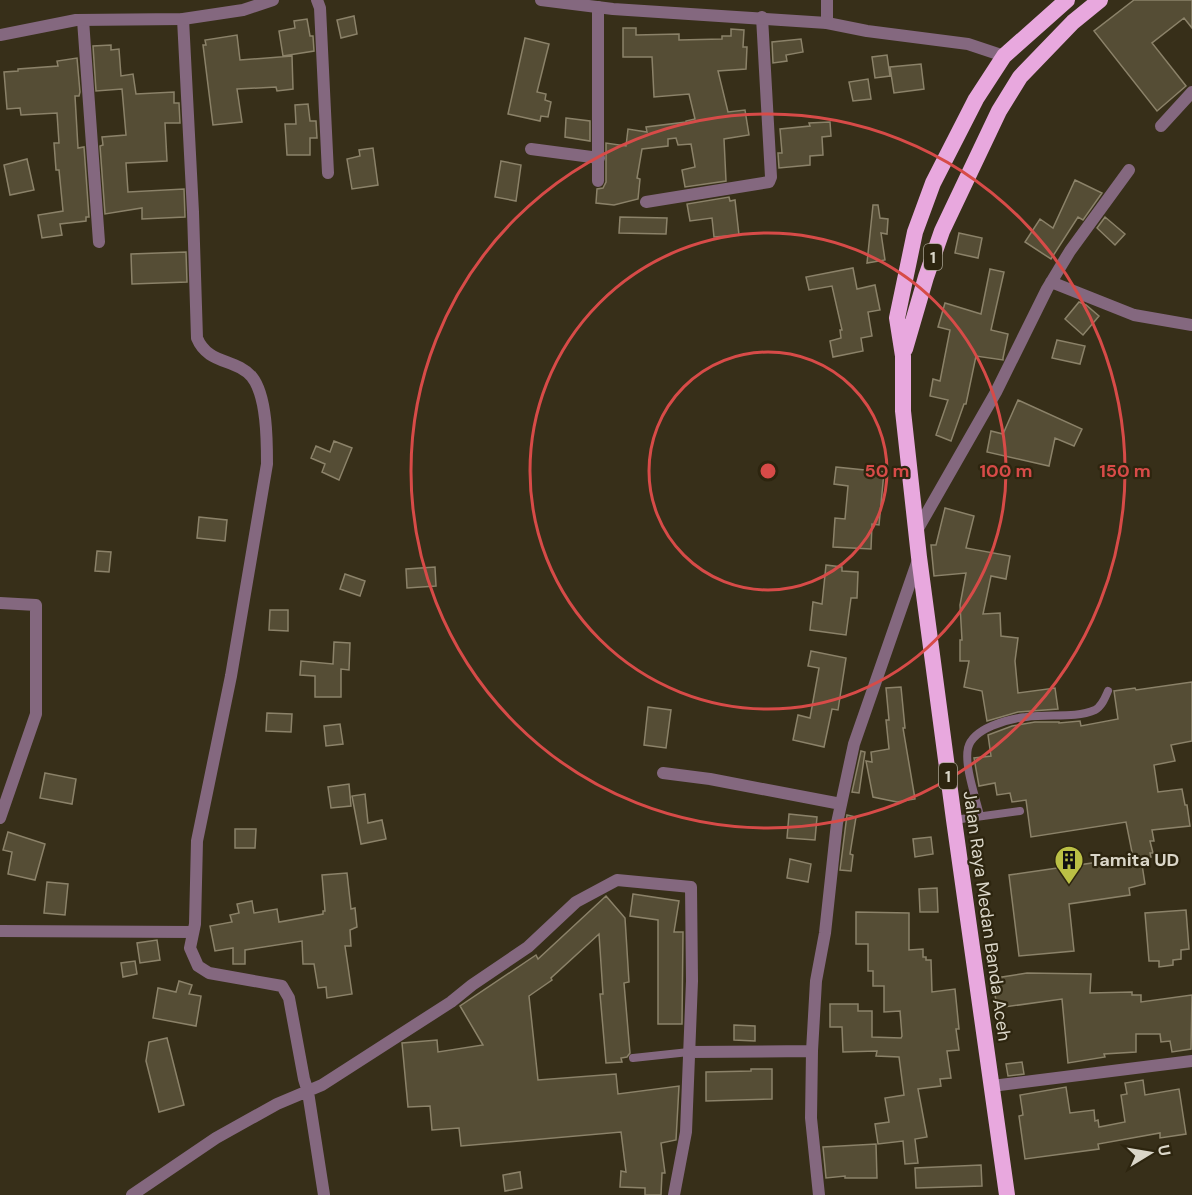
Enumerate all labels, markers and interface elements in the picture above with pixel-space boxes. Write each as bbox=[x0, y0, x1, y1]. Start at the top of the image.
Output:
road number: 1 bbox=[924, 244, 942, 270]
text: 50 m bbox=[864, 459, 910, 483]
text: 100 m bbox=[979, 459, 1033, 483]
text: 150 m bbox=[1099, 459, 1151, 483]
centre of rings bbox=[758, 461, 778, 481]
road number: 1 bbox=[939, 763, 957, 789]
street label: Jalan Raya Medan Banda Aceh bbox=[958, 789, 1016, 1043]
building icon: Tamita UD bbox=[1053, 844, 1085, 886]
place label: Tamita UD bbox=[1090, 848, 1179, 872]
north arrow bbox=[1120, 1123, 1180, 1183]
text: U bbox=[1153, 1143, 1176, 1158]

